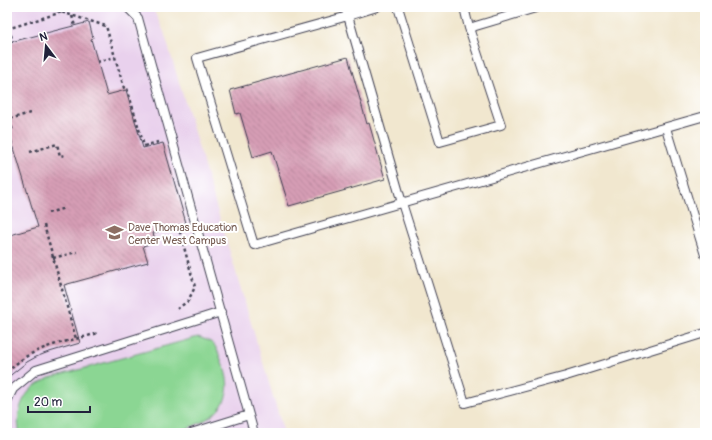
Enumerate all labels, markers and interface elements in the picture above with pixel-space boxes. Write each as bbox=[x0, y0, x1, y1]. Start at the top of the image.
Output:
north arrow bbox=[26, 26, 66, 66]
text: N bbox=[38, 29, 49, 44]
place label: Dave Thomas Education Center West Campus bbox=[128, 221, 237, 247]
school or university icon: Dave Thomas Education Center West Campus bbox=[105, 223, 125, 243]
scale bar bbox=[28, 388, 90, 414]
text: 20 m bbox=[34, 395, 63, 410]

